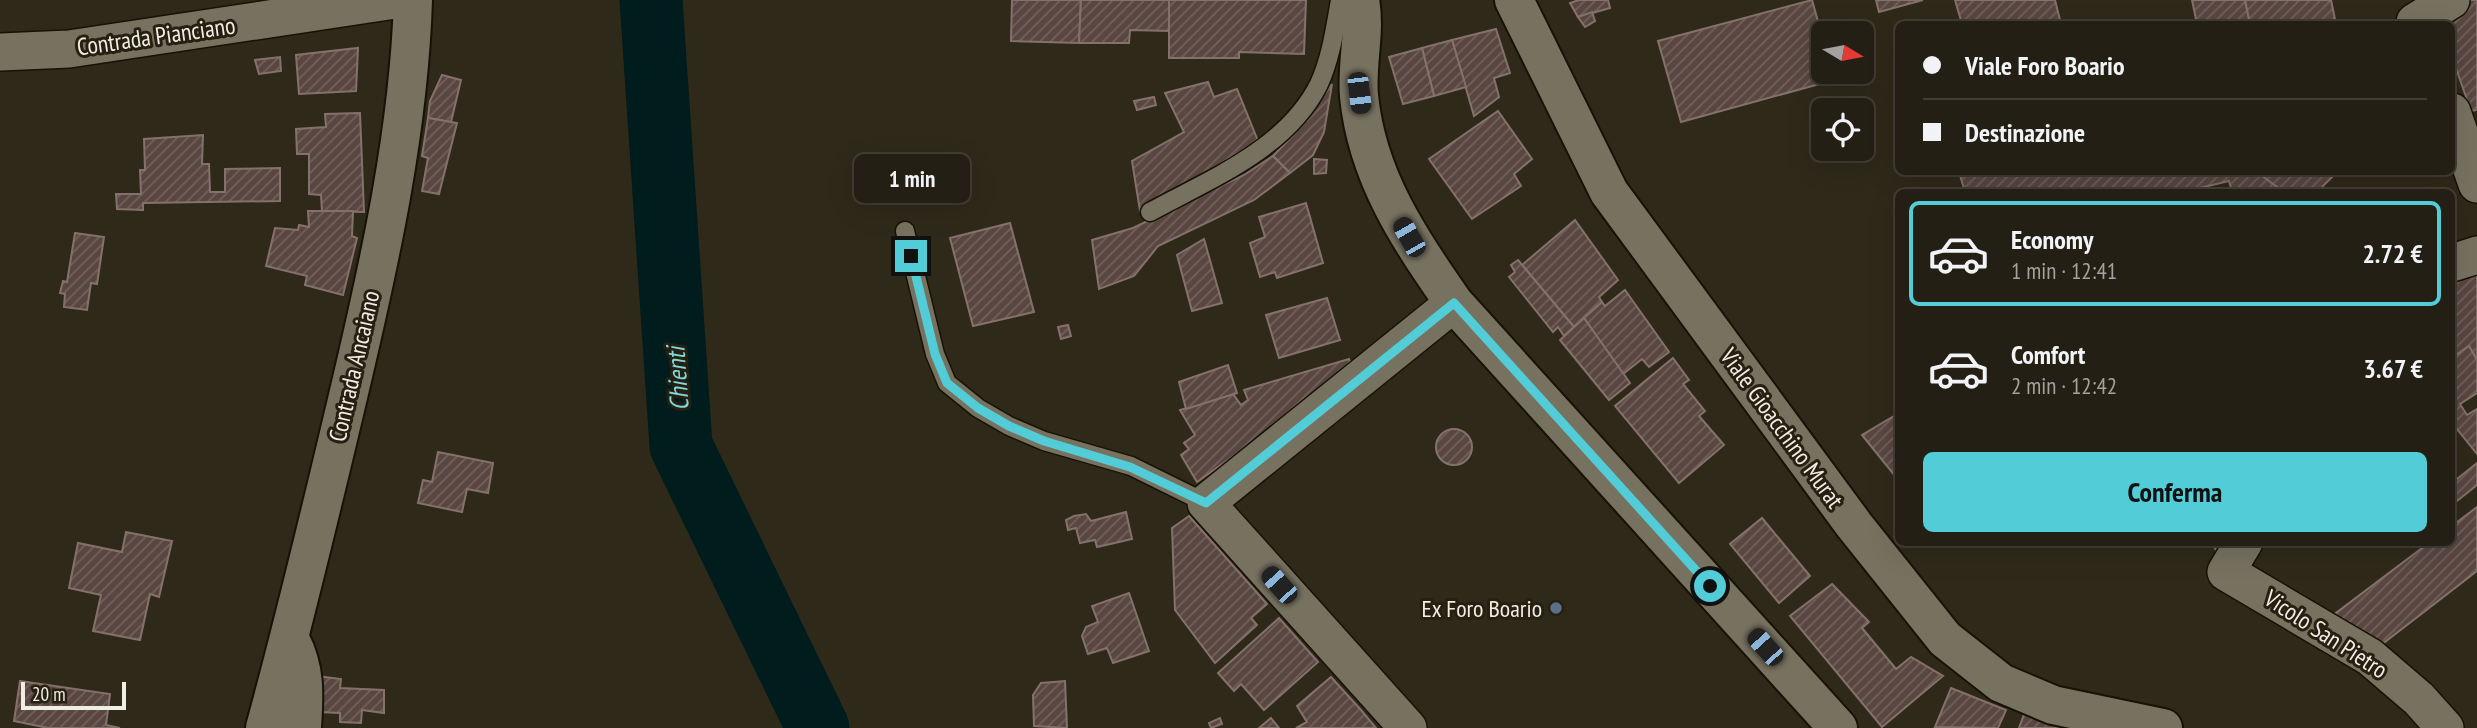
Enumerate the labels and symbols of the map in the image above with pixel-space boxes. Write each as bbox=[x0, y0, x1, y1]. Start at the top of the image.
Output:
street label: Contrada Pianciano bbox=[75, 10, 237, 62]
north arrow bbox=[1811, 21, 1874, 84]
car bbox=[1347, 71, 1372, 115]
callout: 1 min bbox=[853, 154, 969, 204]
car bbox=[1390, 214, 1429, 260]
route end bbox=[895, 240, 927, 272]
street label: Contrada Ancaiano bbox=[322, 287, 386, 445]
street label: Viale Gioacchino Murat bbox=[1713, 341, 1851, 514]
water label: Chienti bbox=[658, 343, 696, 412]
car bbox=[1258, 562, 1301, 608]
route start bbox=[1694, 570, 1726, 602]
street label: Vicolo San Pietro bbox=[2258, 582, 2394, 685]
place label: Ex Foro Boario bbox=[1422, 593, 1542, 624]
marker: Ex Foro Boario bbox=[1548, 600, 1564, 616]
car bbox=[1744, 624, 1787, 670]
scale bar bbox=[21, 679, 126, 711]

